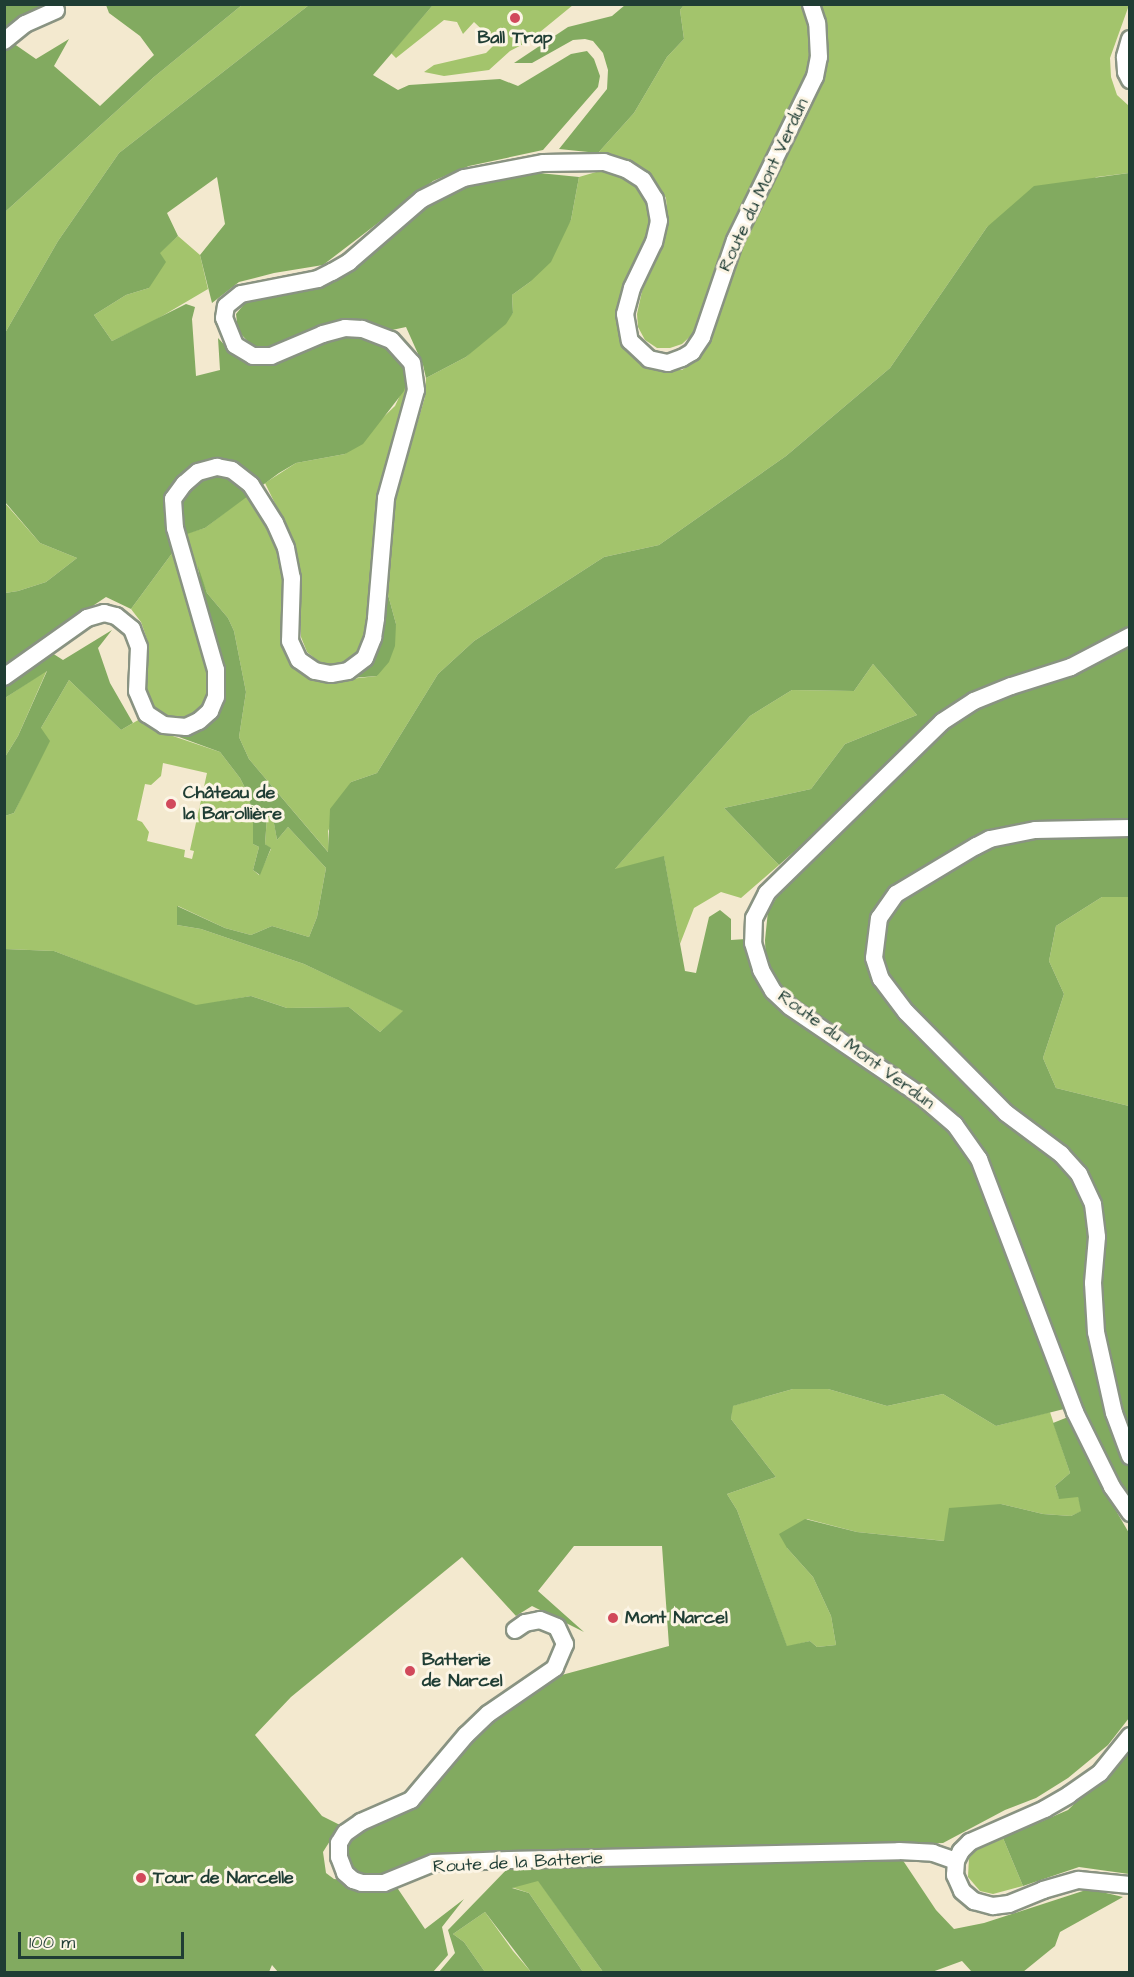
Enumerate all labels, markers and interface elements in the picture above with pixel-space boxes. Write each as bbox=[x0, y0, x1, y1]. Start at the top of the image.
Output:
marker: Ball Trap bbox=[508, 11, 522, 25]
place label: Ball Trap bbox=[477, 27, 553, 49]
street label: Route du Mont Verdun bbox=[714, 95, 814, 275]
place label: Château de la Barollière bbox=[183, 783, 282, 826]
marker: Château de la Barollière bbox=[164, 797, 178, 811]
street label: Route du Mont Verdun bbox=[773, 986, 939, 1114]
place label: Mont Narcel bbox=[625, 1607, 728, 1629]
marker: Mont Narcel bbox=[606, 1611, 620, 1625]
place label: Batterie de Narcel bbox=[422, 1650, 503, 1692]
marker: Batterie de Narcel bbox=[403, 1664, 417, 1678]
street label: Route de la Batterie bbox=[432, 1848, 604, 1878]
place label: Tour de Narcelle bbox=[153, 1867, 294, 1889]
marker: Tour de Narcelle bbox=[134, 1871, 148, 1885]
scale bar bbox=[21, 1920, 188, 1958]
text: 100 m bbox=[29, 1930, 75, 1955]

